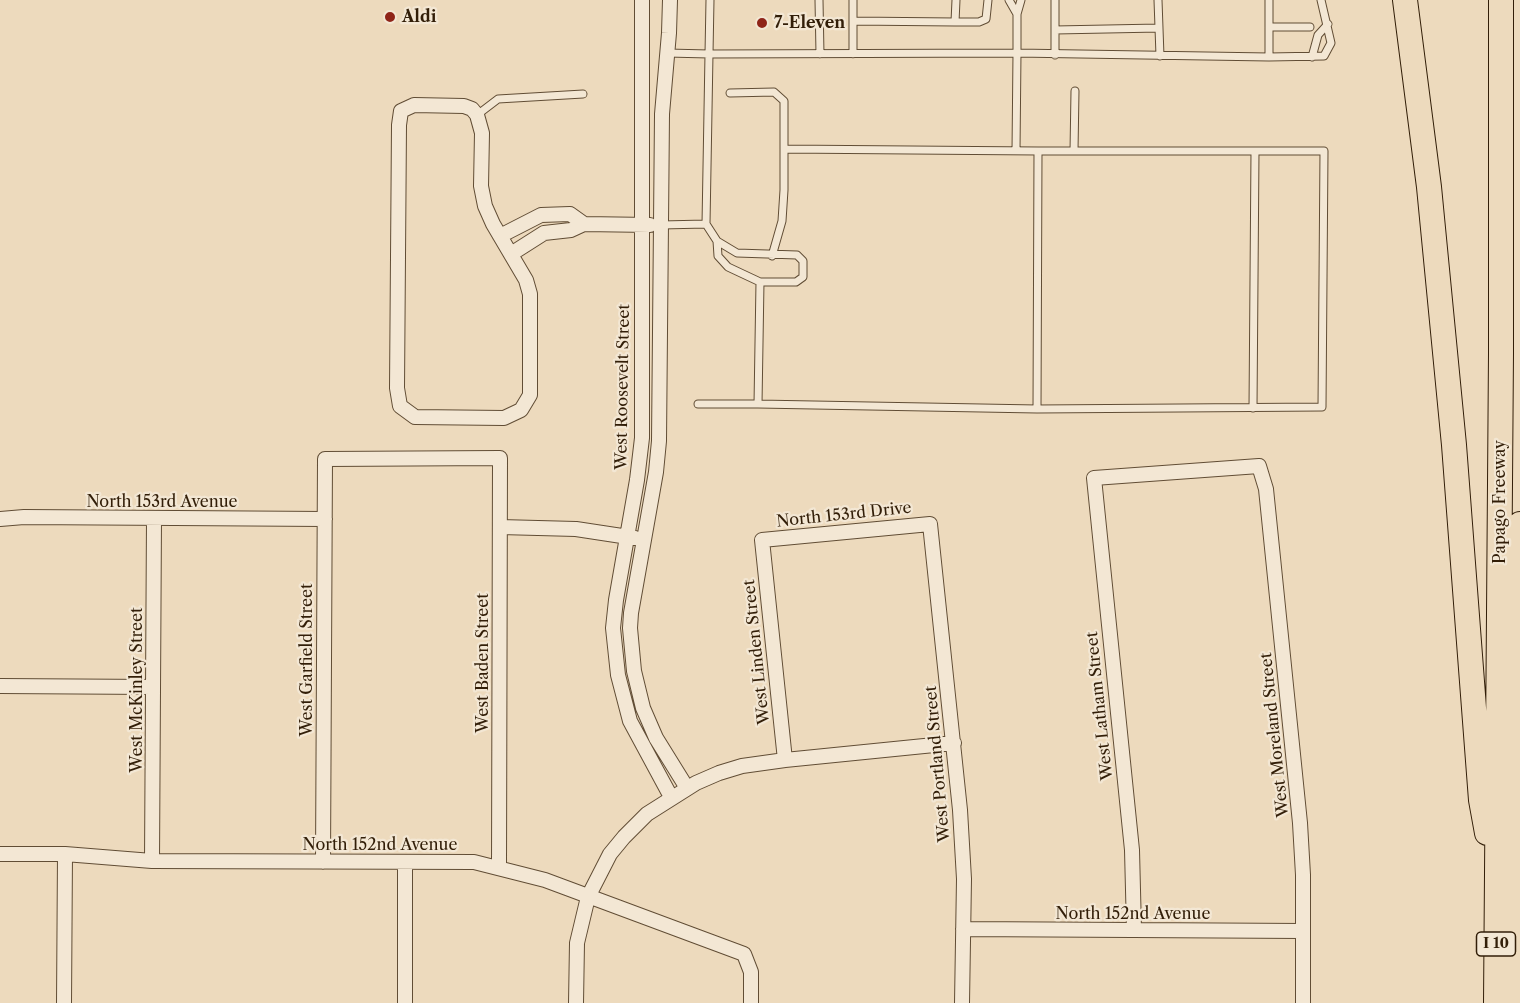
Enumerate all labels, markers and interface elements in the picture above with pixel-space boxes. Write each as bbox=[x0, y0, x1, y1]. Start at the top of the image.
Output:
place label: Aldi bbox=[402, 7, 436, 27]
marker: Aldi bbox=[383, 10, 397, 24]
place label: 7-Eleven bbox=[774, 13, 845, 33]
marker: 7-Eleven bbox=[755, 16, 769, 30]
street label: West Roosevelt Street bbox=[612, 304, 634, 470]
street label: Papago Freeway bbox=[1490, 440, 1510, 564]
street label: North 153rd Avenue bbox=[87, 492, 237, 512]
street label: North 153rd Drive bbox=[776, 498, 912, 532]
street label: West Linden Street bbox=[740, 579, 774, 725]
street label: West Garfield Street bbox=[297, 583, 317, 737]
street label: West Baden Street bbox=[473, 593, 493, 733]
street label: West McKinley Street bbox=[127, 607, 147, 773]
street label: West Latham Street bbox=[1083, 631, 1117, 781]
street label: West Moreland Street bbox=[1257, 652, 1293, 818]
street label: West Portland Street bbox=[922, 685, 954, 843]
street label: North 152nd Avenue bbox=[303, 835, 457, 855]
street label: North 152nd Avenue bbox=[1056, 904, 1210, 924]
road number: I 10 bbox=[1476, 932, 1516, 956]

